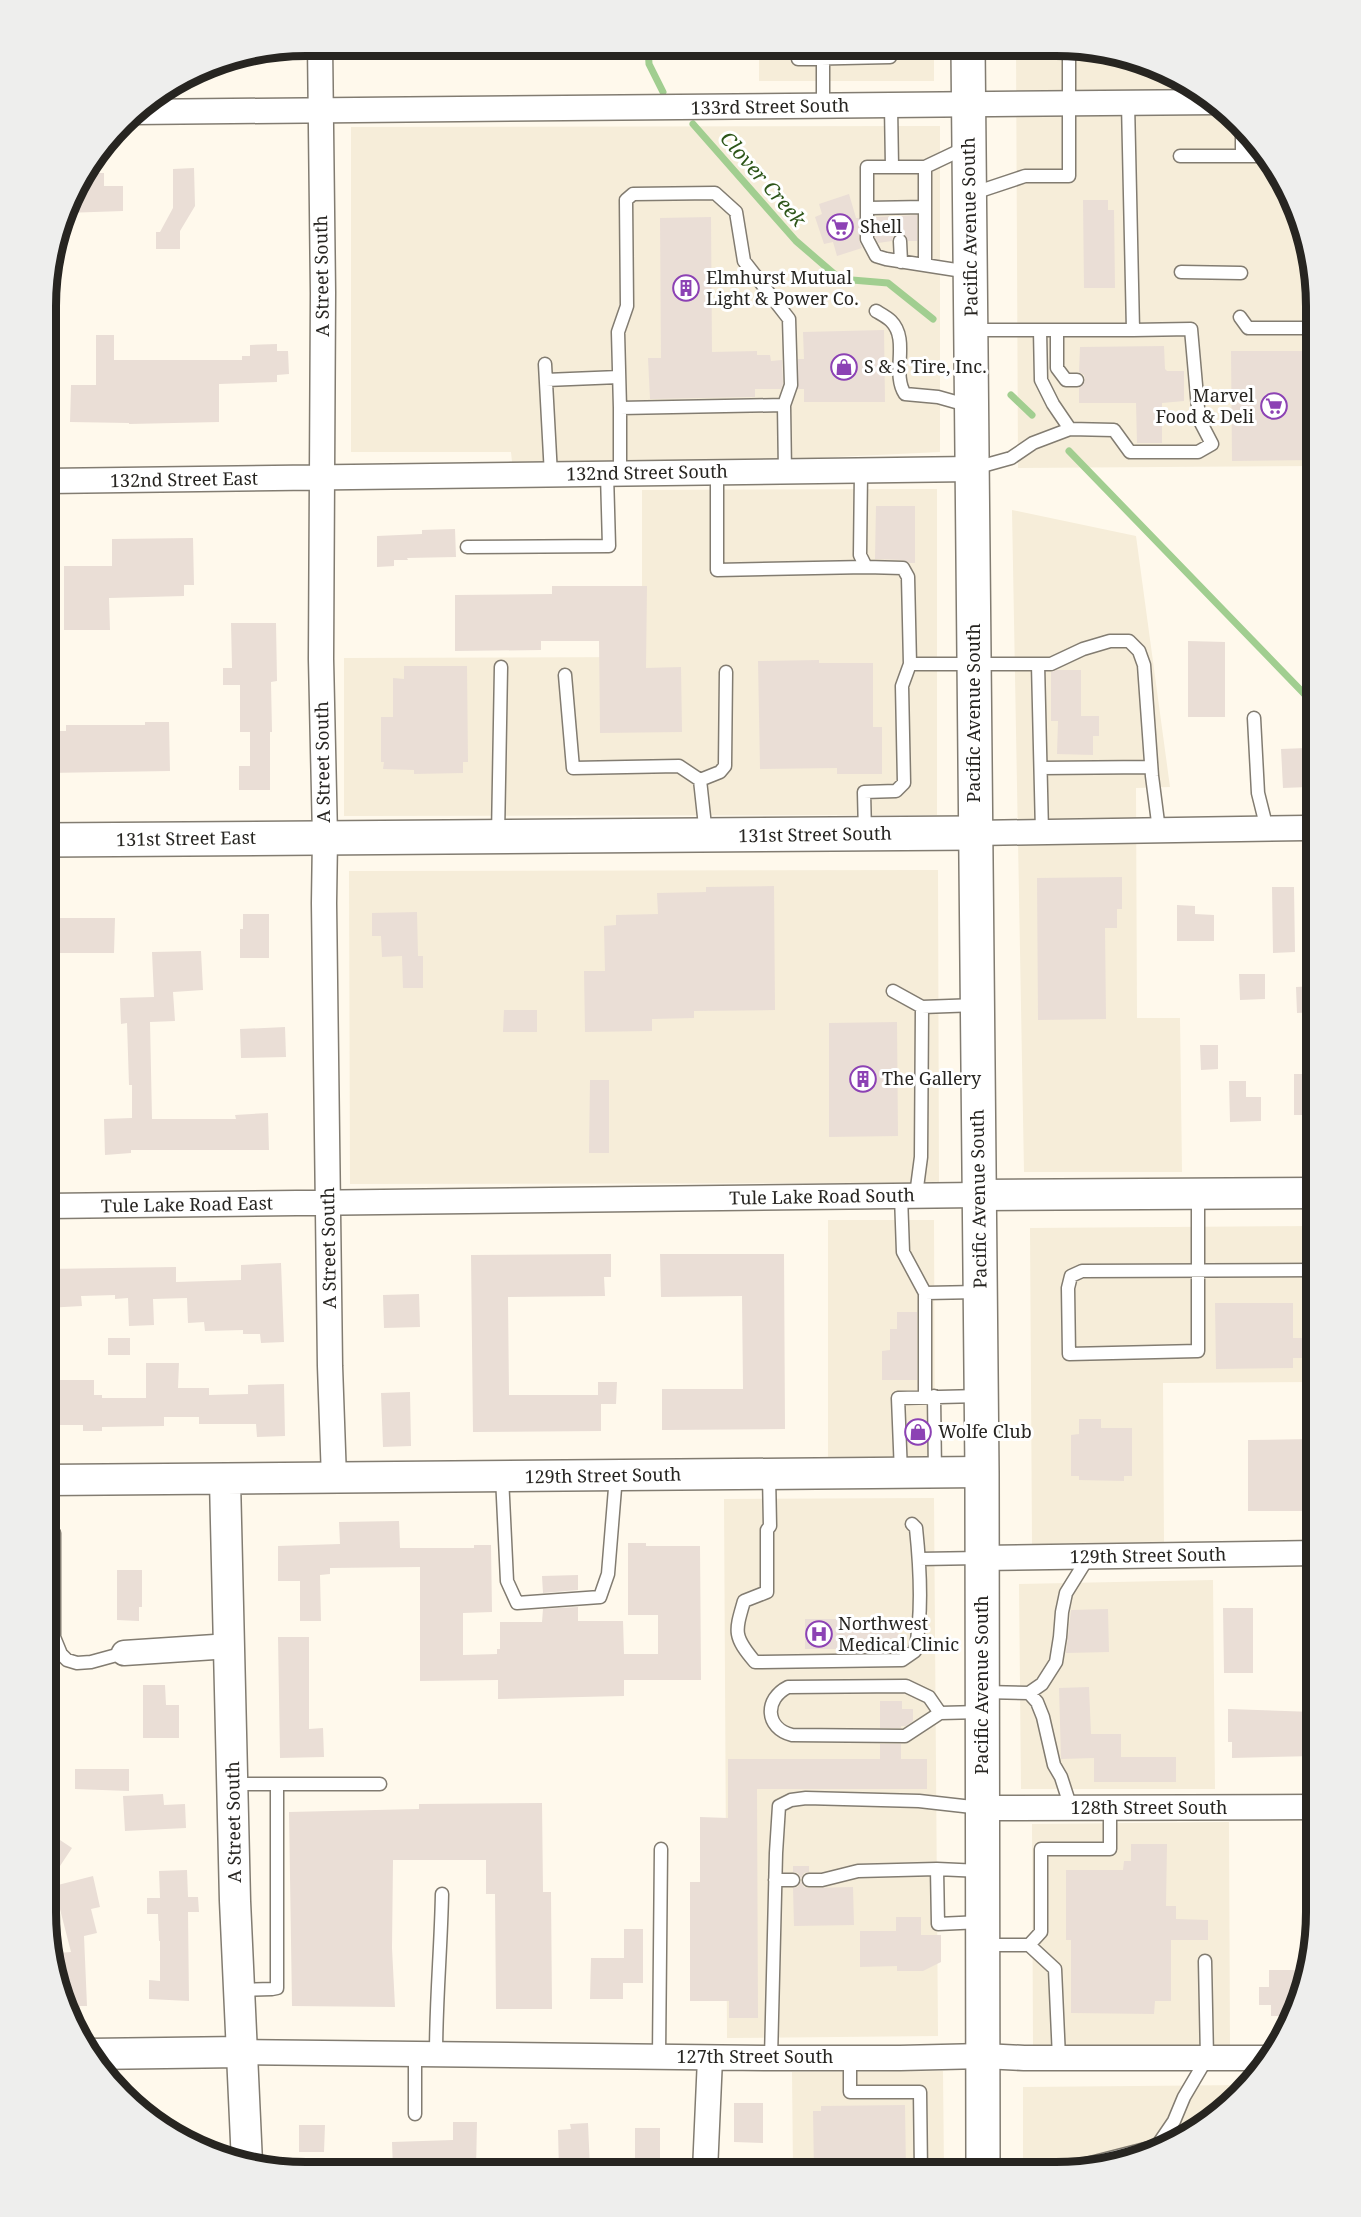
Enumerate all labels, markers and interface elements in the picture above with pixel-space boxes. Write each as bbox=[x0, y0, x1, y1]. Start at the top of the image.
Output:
street label: 133rd Street South bbox=[690, 93, 850, 119]
water label: Clover Creek bbox=[715, 125, 813, 232]
street label: Pacific Avenue South bbox=[955, 137, 983, 317]
supermarket icon: Shell bbox=[825, 212, 855, 242]
place label: Shell bbox=[860, 214, 902, 238]
street label: A Street South bbox=[308, 215, 334, 337]
place label: Elmhurst Mutual Light & Power Co. bbox=[706, 265, 859, 310]
building icon: Elmhurst Mutual Light & Power Co. bbox=[671, 273, 701, 303]
shop icon: S & S Tire, Inc. bbox=[829, 352, 859, 382]
place label: S & S Tire, Inc. bbox=[864, 354, 987, 378]
place label: Marvel Food & Deli bbox=[1156, 383, 1254, 428]
supermarket icon: Marvel Food & Deli bbox=[1259, 391, 1289, 421]
street label: 132nd Street South bbox=[566, 459, 728, 485]
street label: 132nd Street East bbox=[110, 466, 258, 492]
street label: Pacific Avenue South bbox=[961, 623, 985, 803]
street label: A Street South bbox=[309, 701, 335, 823]
street label: 131st Street South bbox=[738, 821, 892, 847]
street label: 131st Street East bbox=[116, 825, 256, 851]
building icon: The Gallery bbox=[848, 1064, 878, 1094]
place label: The Gallery bbox=[882, 1066, 982, 1090]
street label: Pacific Avenue South bbox=[964, 1109, 992, 1289]
street label: Tule Lake Road South bbox=[729, 1182, 915, 1210]
street label: A Street South bbox=[315, 1187, 341, 1309]
street label: Tule Lake Road East bbox=[101, 1191, 273, 1217]
shop icon: Wolfe Club bbox=[903, 1417, 933, 1447]
place label: Wolfe Club bbox=[938, 1419, 1032, 1443]
street label: 129th Street South bbox=[524, 1462, 682, 1488]
street label: 129th Street South bbox=[1069, 1542, 1227, 1568]
street label: Pacific Avenue South bbox=[969, 1595, 993, 1775]
place label: Northwest Medical Clinic bbox=[838, 1611, 959, 1656]
hospital icon: Northwest Medical Clinic bbox=[804, 1619, 834, 1649]
street label: A Street South bbox=[220, 1761, 246, 1883]
street label: 128th Street South bbox=[1071, 1795, 1227, 1819]
street label: 127th Street South bbox=[677, 2044, 833, 2068]

